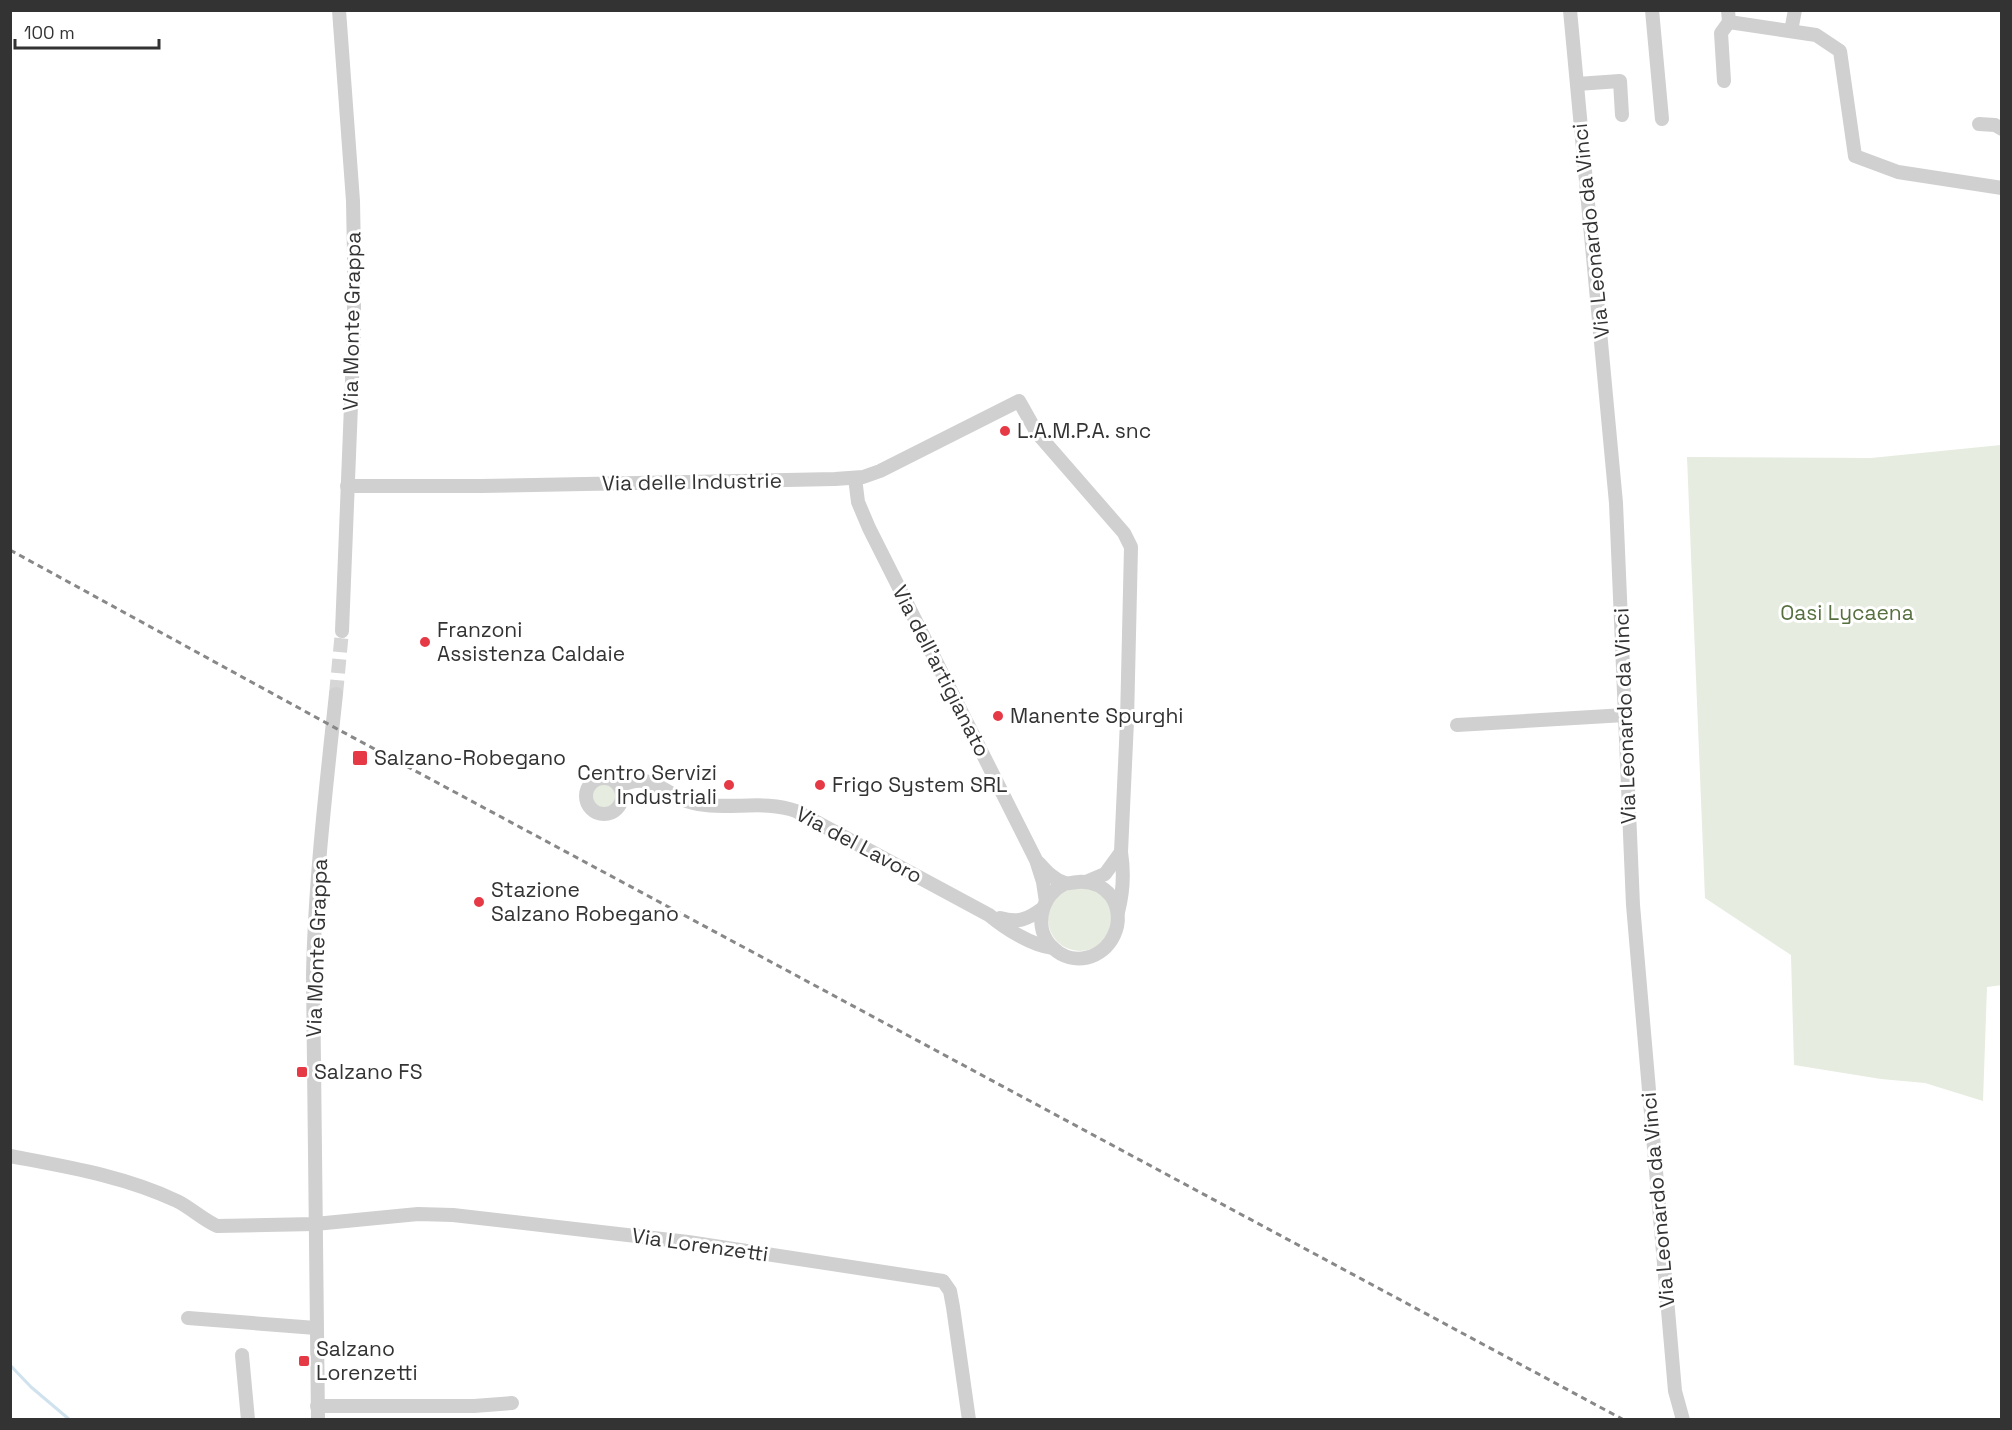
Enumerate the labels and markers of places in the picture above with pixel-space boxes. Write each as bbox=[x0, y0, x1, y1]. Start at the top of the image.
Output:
place label: L.A.M.P.A. snc bbox=[1017, 417, 1151, 444]
marker: L.A.M.P.A. snc bbox=[998, 424, 1012, 438]
place label: Franzoni Assistenza Caldaie bbox=[437, 616, 625, 667]
marker: Franzoni Assistenza Caldaie bbox=[418, 635, 432, 649]
place label: Manente Spurghi bbox=[1010, 702, 1184, 729]
marker: Manente Spurghi bbox=[991, 709, 1005, 723]
place label: Salzano-Robegano bbox=[374, 744, 566, 771]
marker: Salzano-Robegano bbox=[351, 749, 369, 767]
place label: Centro Servizi Industriali bbox=[577, 759, 717, 810]
place label: Frigo System SRL bbox=[832, 771, 1008, 798]
marker: Centro Servizi Industriali bbox=[722, 778, 736, 792]
marker: Frigo System SRL bbox=[813, 778, 827, 792]
place label: Stazione Salzano Robegano bbox=[491, 876, 679, 927]
marker: Stazione Salzano Robegano bbox=[472, 895, 486, 909]
place label: Salzano FS bbox=[314, 1058, 423, 1085]
marker: Salzano FS bbox=[295, 1065, 309, 1079]
place label: Salzano Lorenzetti bbox=[316, 1335, 418, 1386]
marker: Salzano Lorenzetti bbox=[297, 1354, 311, 1368]

